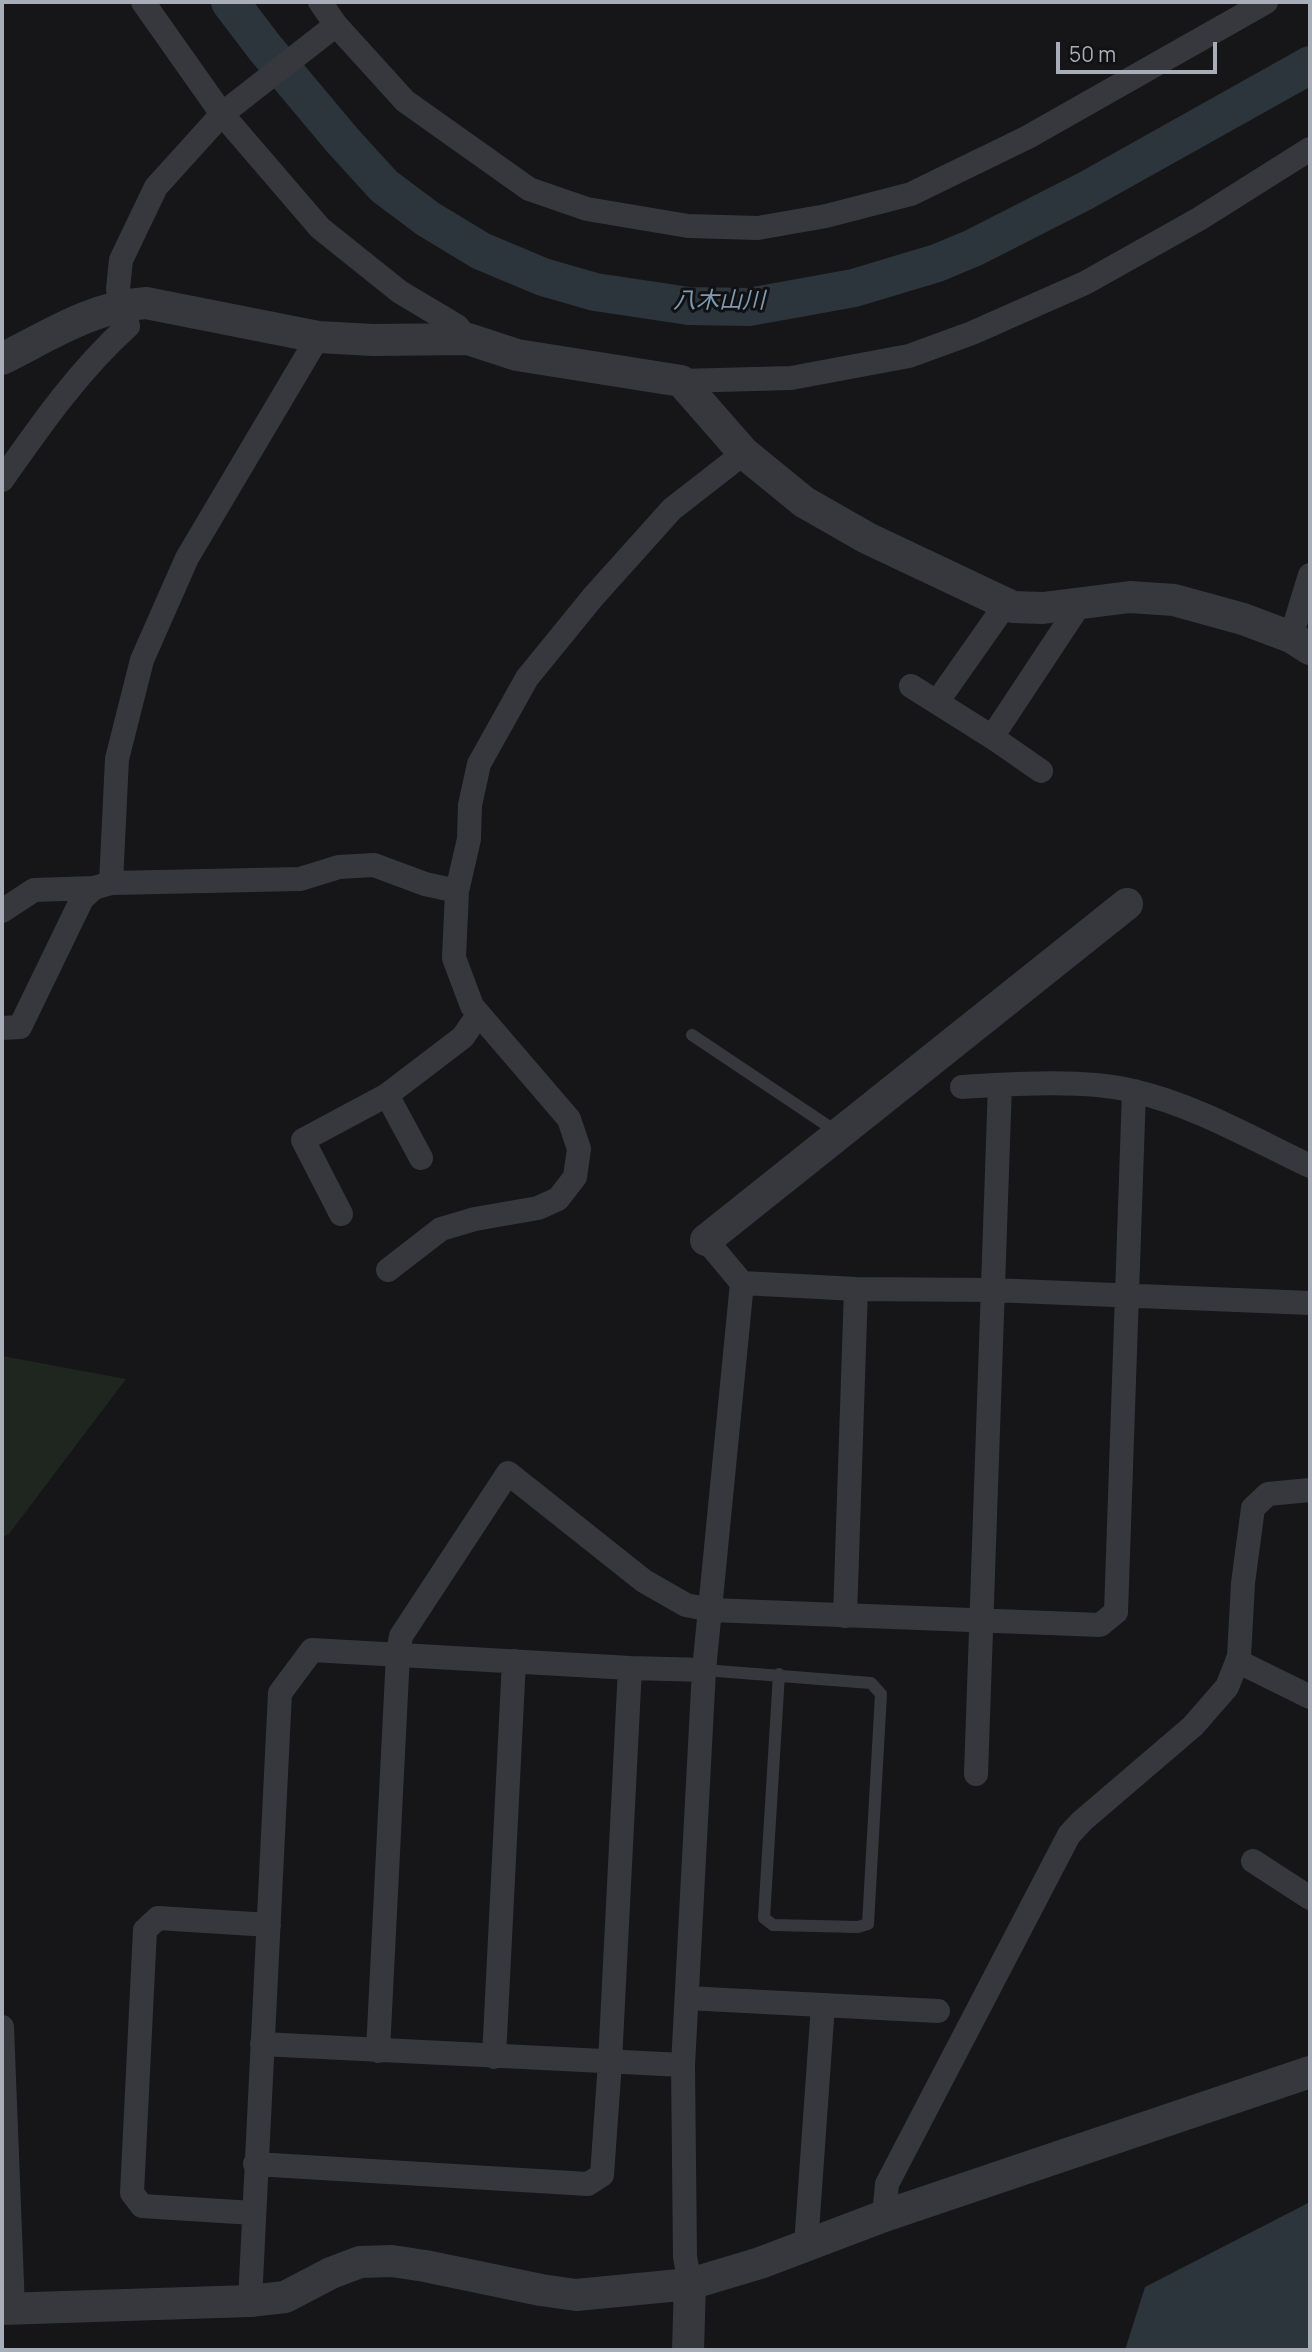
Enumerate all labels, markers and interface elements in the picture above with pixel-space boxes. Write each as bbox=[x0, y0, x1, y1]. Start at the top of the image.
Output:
scale bar bbox=[1060, 28, 1221, 72]
text: 50 m bbox=[1069, 40, 1116, 68]
water label: 八木山川 bbox=[673, 288, 765, 316]

